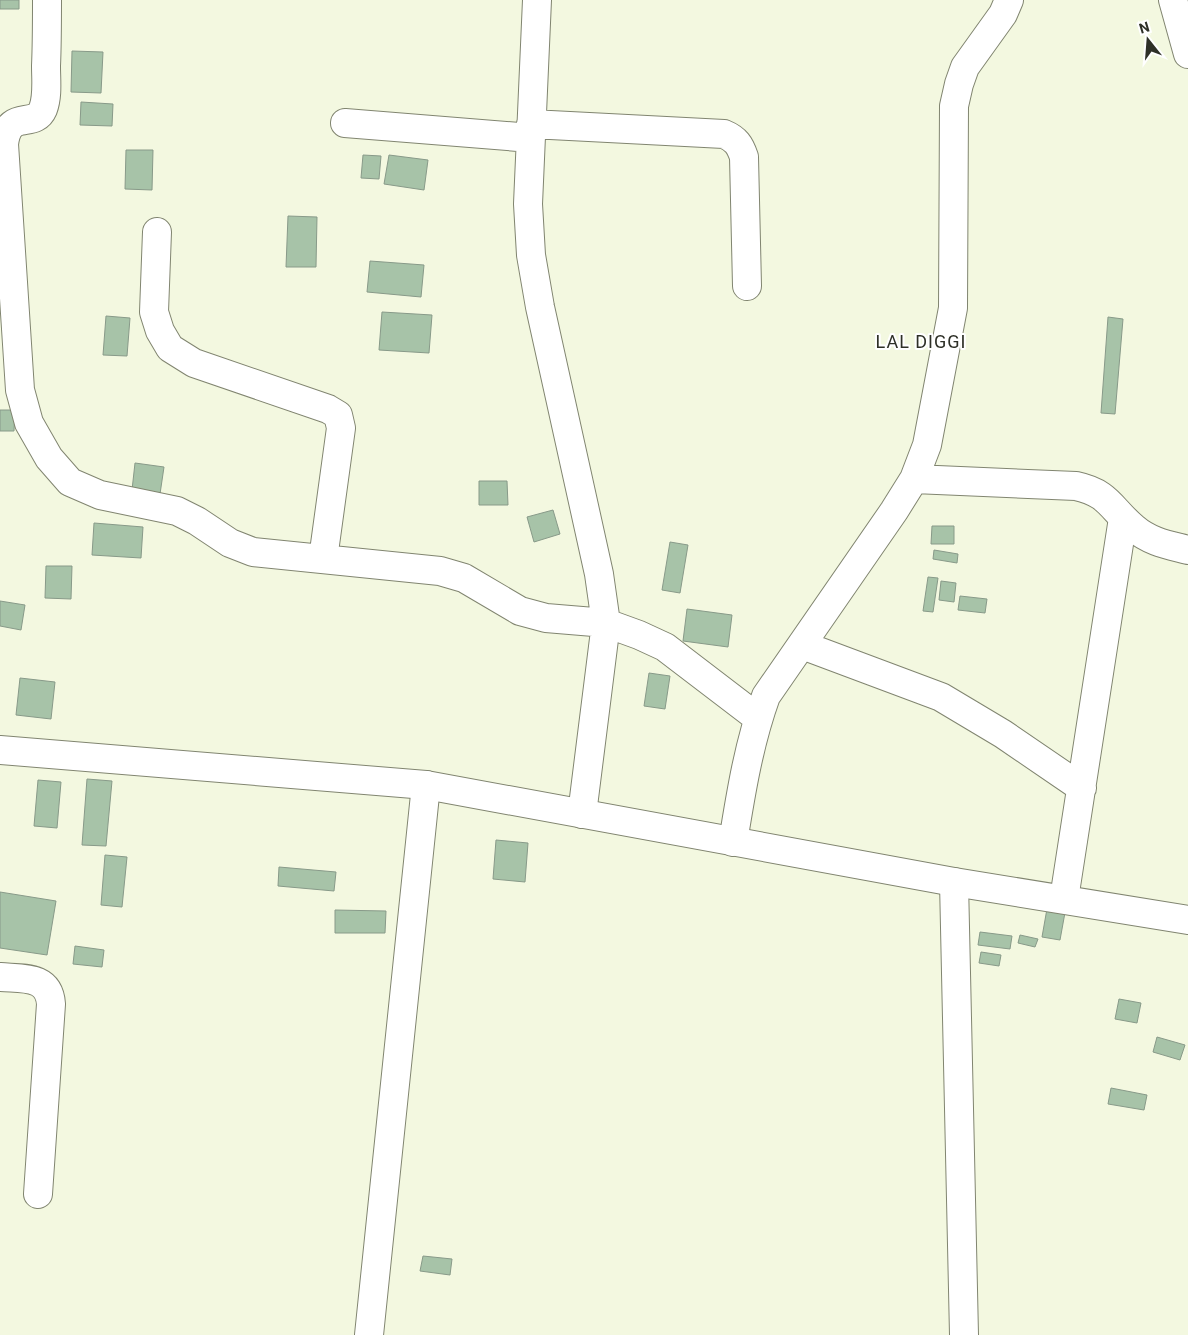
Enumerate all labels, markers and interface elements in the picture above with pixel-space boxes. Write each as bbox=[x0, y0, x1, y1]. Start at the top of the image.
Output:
north arrow bbox=[1123, 15, 1173, 65]
text: N bbox=[1137, 18, 1151, 37]
district label: LAL DIGGI bbox=[876, 331, 966, 352]

